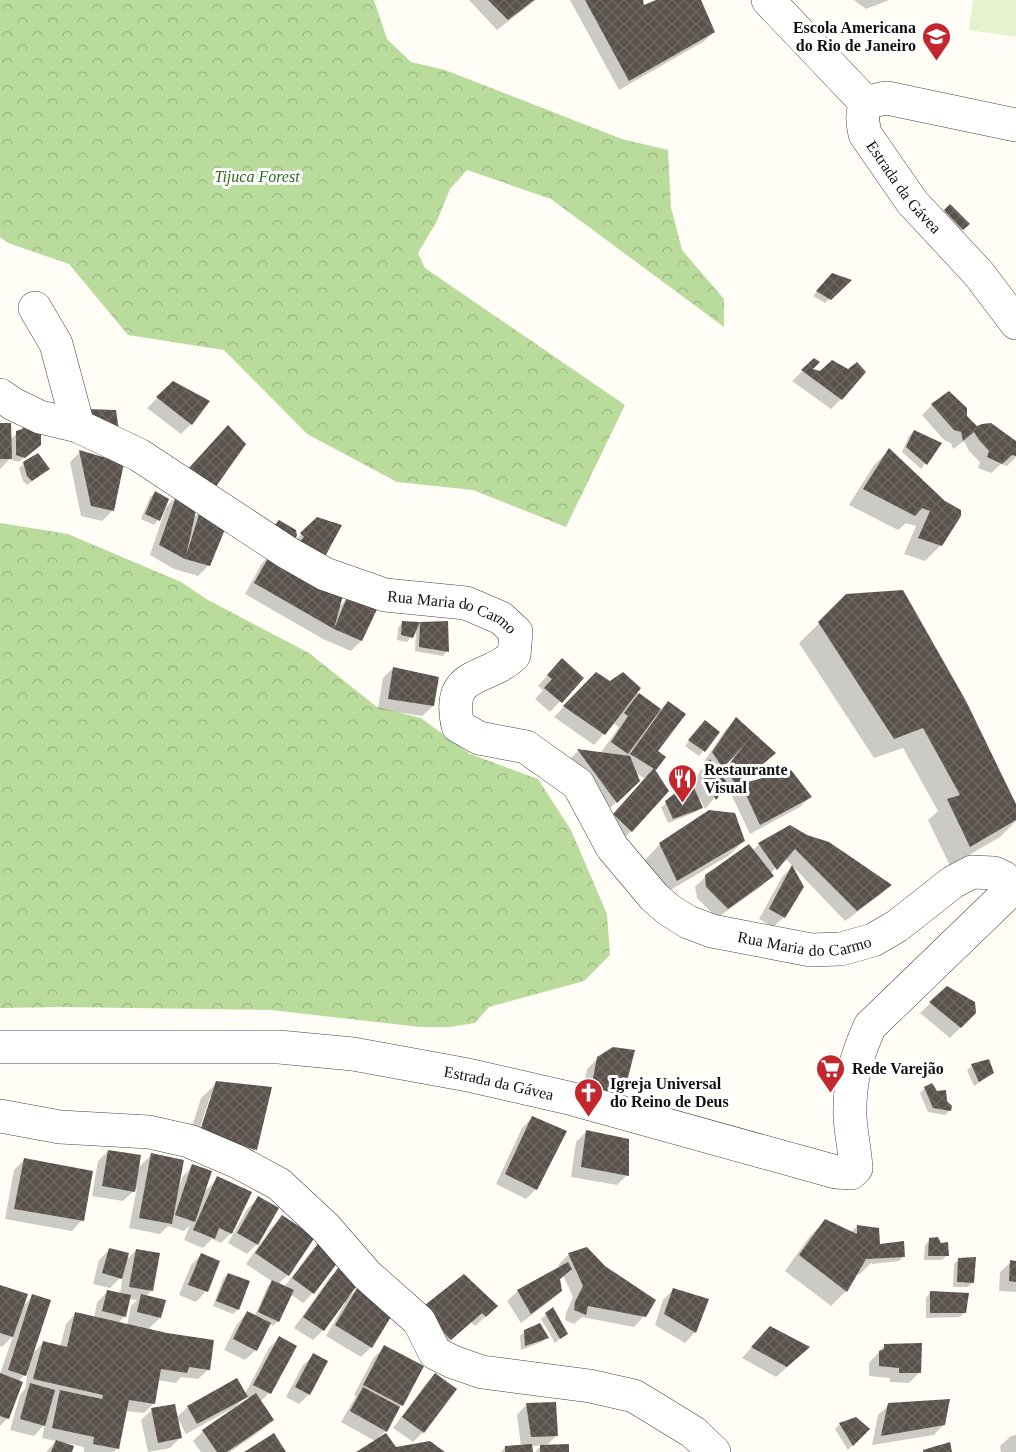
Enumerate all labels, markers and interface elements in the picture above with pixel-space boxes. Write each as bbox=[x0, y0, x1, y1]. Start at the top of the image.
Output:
place label: Escola Americana do Rio de Janeiro bbox=[793, 19, 916, 54]
school or university icon: Escola Americana do Rio de Janeiro bbox=[921, 20, 953, 62]
street label: Estrada da Gávea bbox=[863, 137, 944, 237]
park label: Tijuca Forest bbox=[214, 168, 300, 186]
street label: Rua Maria do Carmo bbox=[386, 587, 520, 637]
place label: Restaurante Visual bbox=[704, 761, 788, 796]
restaurant icon: Restaurante Visual bbox=[667, 762, 699, 804]
street label: Rua Maria do Carmo bbox=[736, 928, 873, 959]
supermarket icon: Rede Varejão bbox=[815, 1052, 847, 1094]
place label: Rede Varejão bbox=[852, 1060, 944, 1078]
street label: Estrada da Gávea bbox=[443, 1063, 555, 1103]
place label: Igreja Universal do Reino de Deus bbox=[610, 1075, 729, 1110]
church icon: Igreja Universal do Reino de Deus bbox=[573, 1076, 605, 1118]

